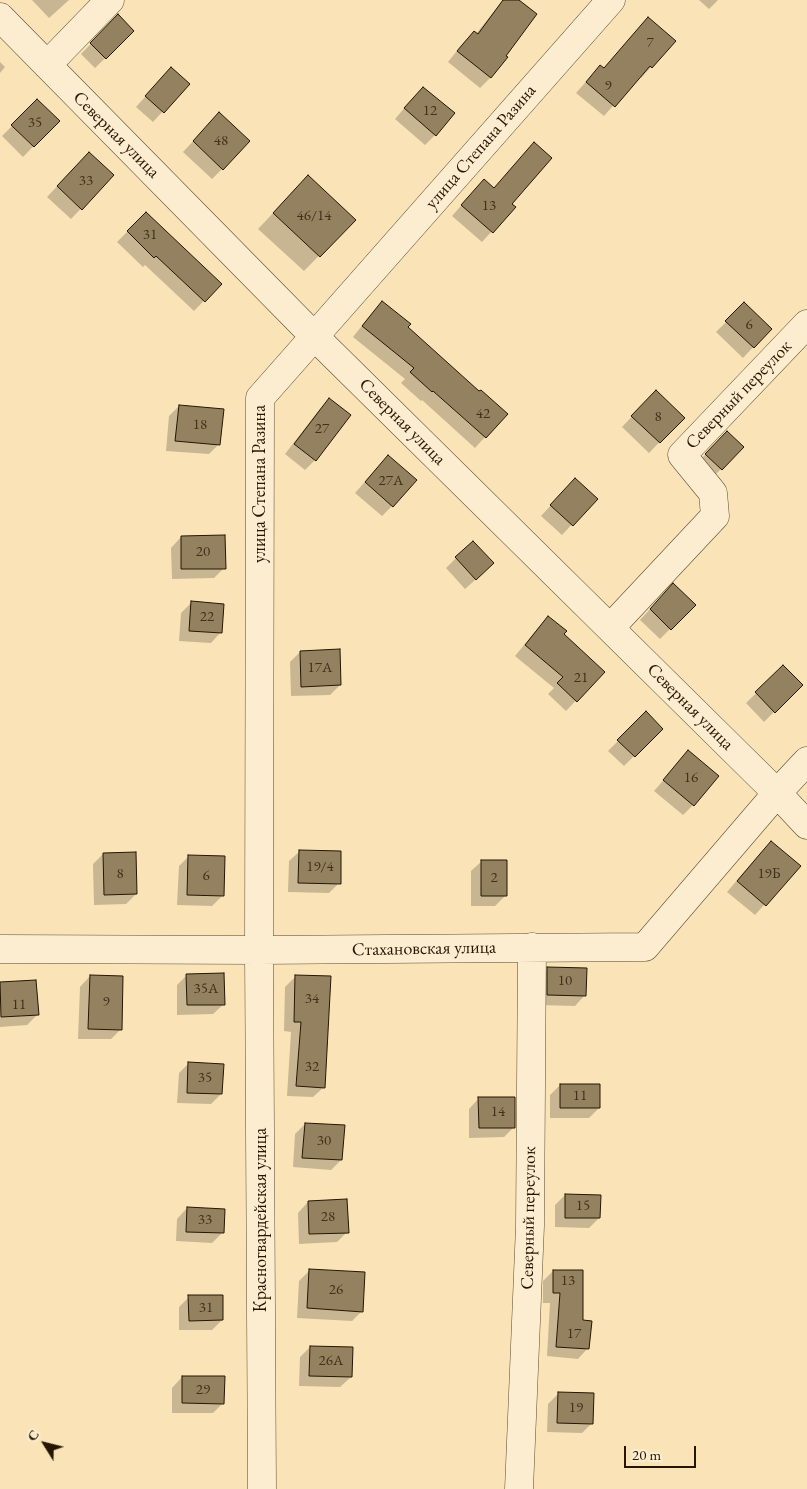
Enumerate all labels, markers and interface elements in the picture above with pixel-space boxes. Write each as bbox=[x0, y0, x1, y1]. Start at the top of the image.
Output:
house number: 7 bbox=[646, 34, 654, 52]
house number: 9 bbox=[604, 77, 612, 95]
street label: улица Степана Разина bbox=[421, 80, 541, 214]
street label: Северная улица bbox=[68, 87, 164, 183]
house number: 12 bbox=[423, 102, 437, 120]
house number: 35 bbox=[28, 114, 42, 132]
house number: 48 bbox=[214, 132, 228, 150]
house number: 33 bbox=[79, 172, 93, 190]
house number: 13 bbox=[482, 197, 496, 215]
house number: 46/14 bbox=[297, 207, 331, 225]
house number: 31 bbox=[143, 226, 157, 244]
house number: 6 bbox=[745, 316, 753, 334]
street label: Северный переулок bbox=[681, 336, 797, 454]
street label: Северная улица bbox=[354, 374, 450, 470]
street label: улица Степана Разина bbox=[249, 405, 271, 563]
house number: 42 bbox=[476, 405, 490, 423]
house number: 8 bbox=[654, 408, 662, 426]
house number: 18 bbox=[193, 416, 207, 434]
house number: 27 bbox=[315, 420, 329, 438]
house number: 27А bbox=[379, 472, 403, 490]
house number: 20 bbox=[196, 543, 210, 561]
house number: 22 bbox=[200, 608, 214, 626]
house number: 17А bbox=[308, 659, 332, 677]
street label: Северная улица bbox=[642, 659, 738, 755]
house number: 21 bbox=[574, 669, 588, 687]
house number: 16 bbox=[684, 769, 698, 787]
house number: 19/4 bbox=[306, 858, 334, 876]
house number: 8 bbox=[116, 865, 124, 883]
house number: 19Б bbox=[757, 865, 781, 883]
house number: 6 bbox=[202, 867, 210, 885]
house number: 2 bbox=[490, 869, 498, 887]
street label: Стахановская улица bbox=[352, 937, 496, 961]
house number: 10 bbox=[558, 972, 572, 990]
house number: 35А bbox=[194, 980, 218, 998]
house number: 34 bbox=[305, 990, 319, 1008]
house number: 9 bbox=[102, 993, 110, 1011]
house number: 11 bbox=[12, 996, 26, 1014]
house number: 32 bbox=[305, 1058, 319, 1076]
house number: 35 bbox=[198, 1069, 212, 1087]
house number: 11 bbox=[573, 1087, 587, 1105]
house number: 14 bbox=[491, 1103, 505, 1121]
street label: Красногвардейская улица bbox=[250, 1128, 272, 1312]
house number: 30 bbox=[317, 1132, 331, 1150]
street label: Северный переулок bbox=[517, 1146, 541, 1290]
house number: 15 bbox=[576, 1197, 590, 1215]
house number: 28 bbox=[321, 1208, 335, 1226]
house number: 33 bbox=[198, 1211, 212, 1229]
house number: 13 bbox=[561, 1272, 575, 1290]
house number: 26 bbox=[329, 1281, 343, 1299]
house number: 31 bbox=[199, 1299, 213, 1317]
house number: 17 bbox=[567, 1325, 581, 1343]
house number: 26А bbox=[319, 1352, 343, 1370]
house number: 29 bbox=[196, 1381, 210, 1399]
house number: 19 bbox=[569, 1399, 583, 1417]
north arrow bbox=[20, 1419, 70, 1469]
text: С bbox=[23, 1426, 43, 1444]
scale bar bbox=[627, 1436, 700, 1468]
text: 20 m bbox=[632, 1445, 661, 1464]

